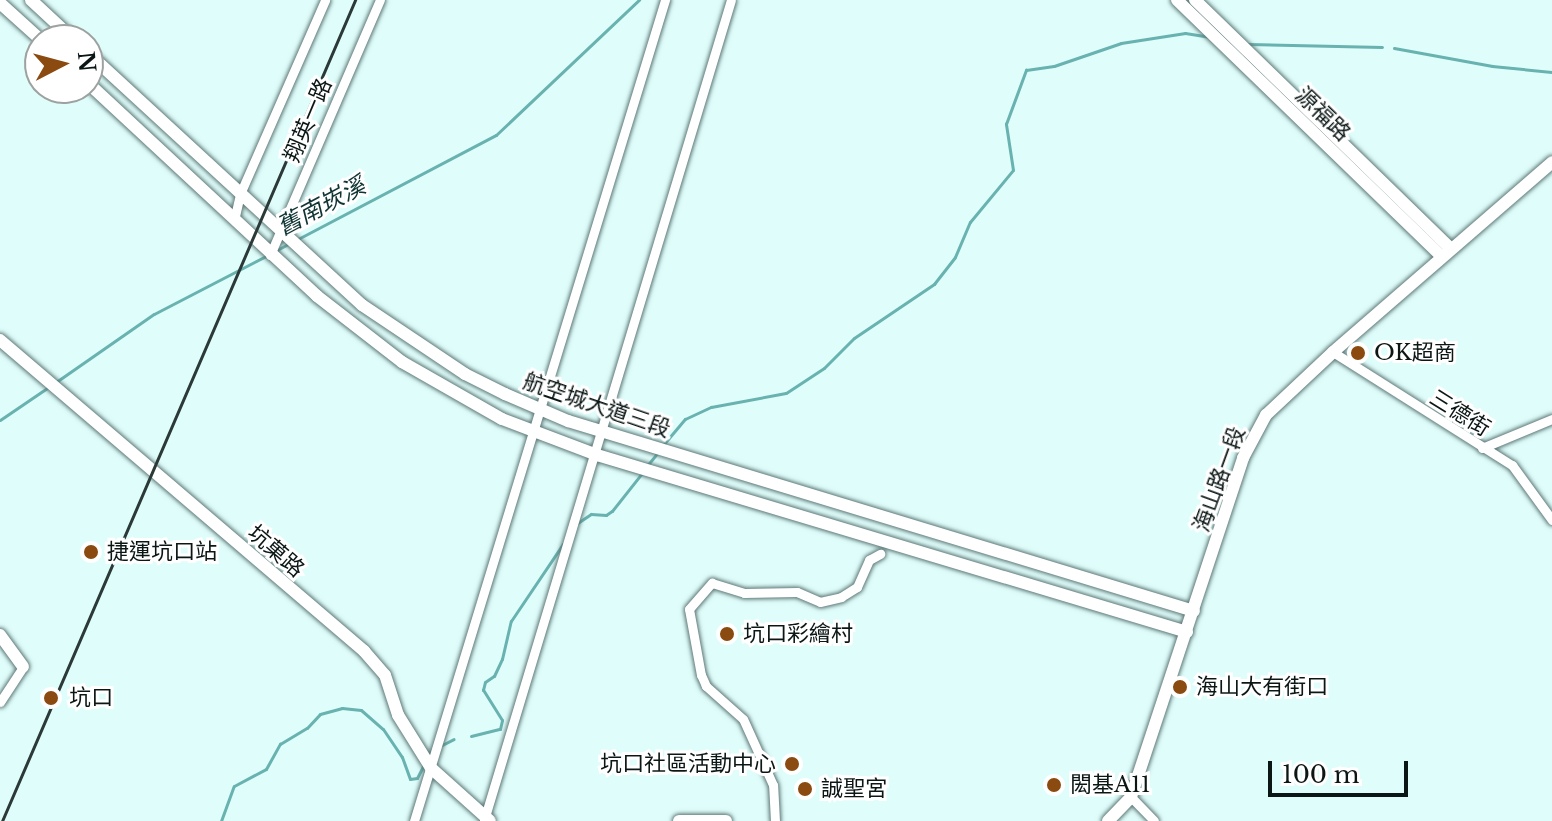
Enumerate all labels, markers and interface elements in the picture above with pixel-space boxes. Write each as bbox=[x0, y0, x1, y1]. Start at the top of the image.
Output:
north arrow bbox=[24, 24, 104, 104]
text: N bbox=[72, 50, 101, 73]
street label: 翔英一路 bbox=[279, 74, 337, 166]
street label: 源福路 bbox=[1290, 82, 1356, 146]
water label: 舊南崁溪 bbox=[272, 171, 370, 241]
place label: OK超商 bbox=[1374, 340, 1456, 366]
marker: OK超商 bbox=[1349, 344, 1367, 362]
street label: 航空城大道三段 bbox=[520, 367, 674, 443]
street label: 三德街 bbox=[1425, 384, 1495, 442]
street label: 海山路一段 bbox=[1188, 423, 1250, 535]
street label: 坑菓路 bbox=[242, 519, 310, 583]
place label: 捷運坑口站 bbox=[107, 539, 217, 565]
marker: 捷運坑口站 bbox=[82, 543, 100, 561]
place label: 坑口彩繪村 bbox=[743, 621, 853, 647]
marker: 坑口彩繪村 bbox=[718, 625, 736, 643]
place label: 海山大有街口 bbox=[1196, 674, 1328, 700]
marker: 海山大有街口 bbox=[1171, 678, 1189, 696]
place label: 坑口 bbox=[69, 685, 113, 711]
marker: 坑口 bbox=[40, 687, 62, 709]
scale bar bbox=[1272, 745, 1412, 795]
place label: 坑口社區活動中心 bbox=[600, 751, 776, 777]
marker: 坑口社區活動中心 bbox=[783, 755, 801, 773]
text: 100 m bbox=[1282, 760, 1360, 789]
place label: 閎基A11 bbox=[1070, 772, 1151, 798]
place label: 誠聖宮 bbox=[821, 776, 887, 802]
marker: 閎基A11 bbox=[1045, 776, 1063, 794]
marker: 誠聖宮 bbox=[796, 780, 814, 798]

